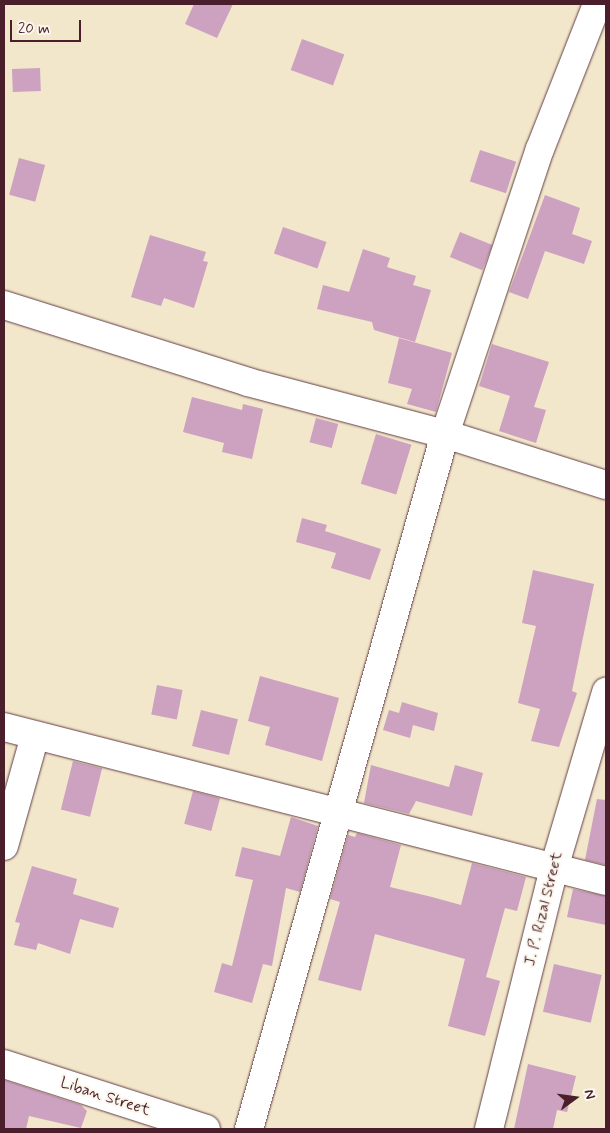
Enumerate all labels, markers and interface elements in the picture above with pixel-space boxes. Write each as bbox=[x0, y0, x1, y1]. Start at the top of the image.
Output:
scale bar bbox=[12, 10, 84, 42]
text: 20 m bbox=[18, 19, 50, 39]
street label: J. P. Rizal Street bbox=[521, 850, 567, 968]
street label: Liban Street bbox=[58, 1073, 152, 1121]
north arrow bbox=[550, 1073, 600, 1123]
text: N bbox=[580, 1088, 599, 1101]

